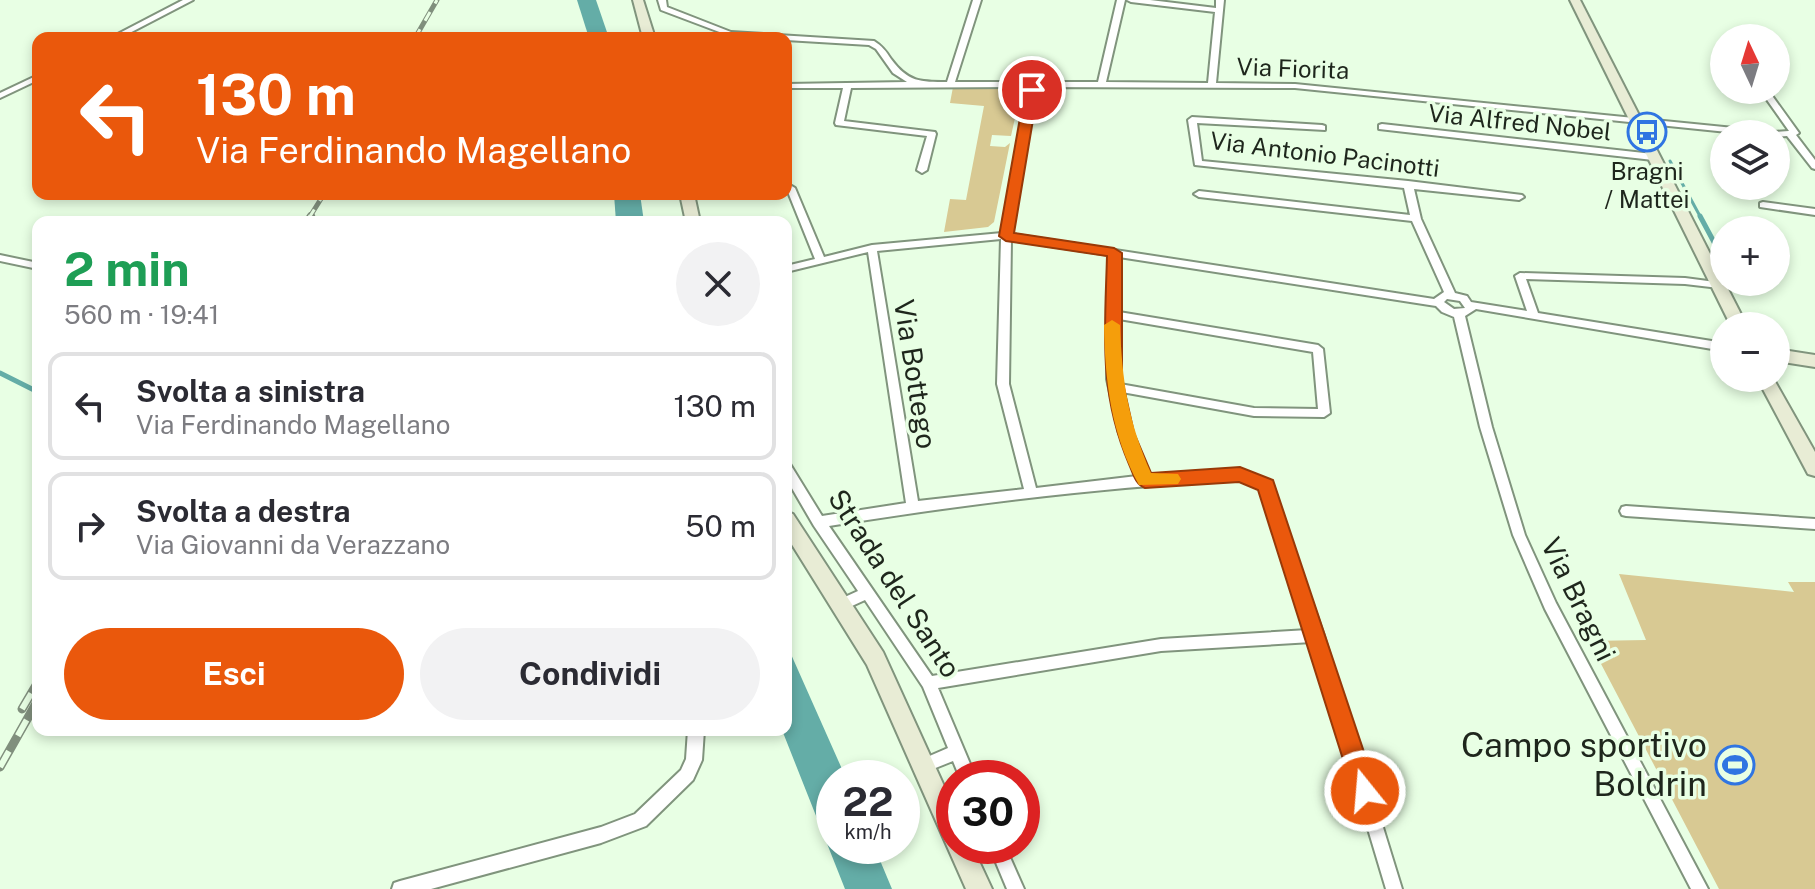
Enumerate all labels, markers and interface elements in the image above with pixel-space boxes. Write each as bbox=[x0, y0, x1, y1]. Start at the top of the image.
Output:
north arrow bbox=[1710, 24, 1790, 104]
map controls bbox=[1710, 24, 1790, 392]
street label: Via Fiorita bbox=[1236, 52, 1350, 84]
pin bbox=[998, 56, 1066, 124]
text: 130 m bbox=[196, 62, 356, 128]
icon: left bbox=[64, 64, 168, 168]
icon: arrive bbox=[1010, 68, 1054, 112]
street label: Via Alfred Nobel bbox=[1427, 98, 1613, 146]
bus stop icon: Bragni / Mattei bbox=[1626, 111, 1668, 153]
button: layers bbox=[1710, 120, 1790, 200]
street label: Via Antonio Pacinotti bbox=[1209, 126, 1441, 182]
text: Via Ferdinando Magellano bbox=[196, 129, 631, 171]
place label: Bragni / Mattei bbox=[1605, 157, 1689, 213]
button: + bbox=[1710, 216, 1790, 296]
text: 2 min bbox=[64, 240, 190, 297]
button: close bbox=[676, 242, 760, 326]
street label: Via Bottego bbox=[888, 297, 944, 451]
text: 560 m · 19:41 bbox=[64, 299, 219, 330]
button: − bbox=[1710, 312, 1790, 392]
text: Svolta a sinistra bbox=[136, 373, 365, 409]
icon: left bbox=[68, 384, 112, 428]
text: 130 m bbox=[673, 388, 756, 424]
text: Via Ferdinando Magellano bbox=[136, 409, 450, 440]
street label: Strada del Santo bbox=[822, 483, 968, 683]
text: Svolta a destra bbox=[136, 493, 351, 529]
icon: right bbox=[68, 504, 112, 548]
text: 50 m bbox=[685, 508, 756, 544]
text: Via Giovanni da Verazzano bbox=[136, 529, 450, 560]
street label: Via Bragni bbox=[1535, 532, 1623, 666]
button: Esci bbox=[64, 628, 404, 720]
button: Condividi bbox=[420, 628, 760, 720]
place label: Campo sportivo Boldrin bbox=[1461, 725, 1707, 804]
sports icon: Campo sportivo Boldrin bbox=[1714, 744, 1756, 786]
position arrow bbox=[1323, 749, 1407, 833]
speed limit sign: 30 bbox=[936, 760, 1040, 864]
text: 22 bbox=[843, 778, 893, 825]
text: km/h bbox=[844, 820, 892, 844]

